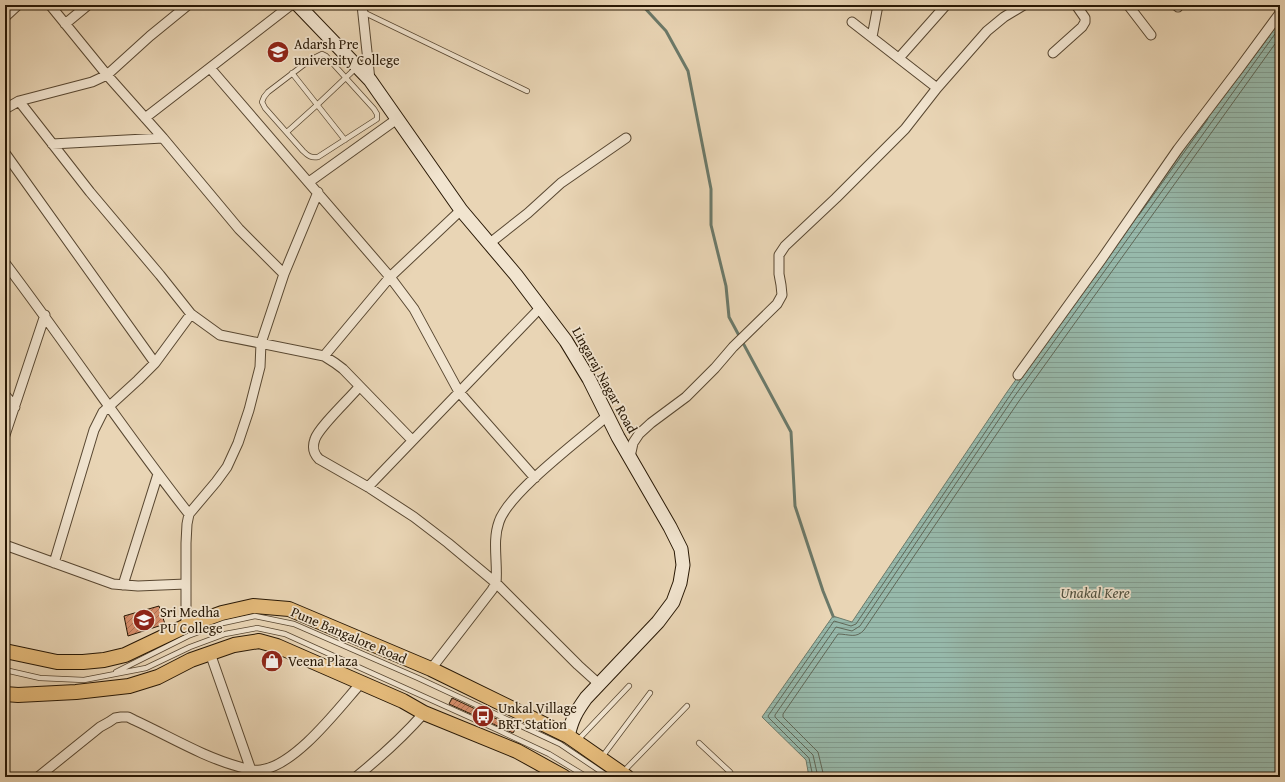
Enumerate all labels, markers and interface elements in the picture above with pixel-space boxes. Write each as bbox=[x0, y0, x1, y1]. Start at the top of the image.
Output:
place label: Adarsh Pre university College bbox=[294, 34, 400, 70]
school or university icon: Adarsh Pre university College bbox=[265, 39, 291, 65]
street label: Lingaraj Nagar Road bbox=[567, 323, 643, 437]
water label: Unakal Kere bbox=[1060, 582, 1130, 603]
place label: Sri Medha PU College bbox=[160, 602, 223, 638]
street label: Pune Bangalore Road bbox=[288, 602, 411, 669]
school or university icon: Sri Medha PU College bbox=[131, 607, 157, 633]
shop icon: Veena Plaza bbox=[259, 648, 285, 674]
place label: Veena Plaza bbox=[288, 651, 358, 671]
place label: Unkal Village BRT Station bbox=[498, 698, 577, 734]
bus stop icon: Unkal Village BRT Station bbox=[470, 703, 496, 729]

